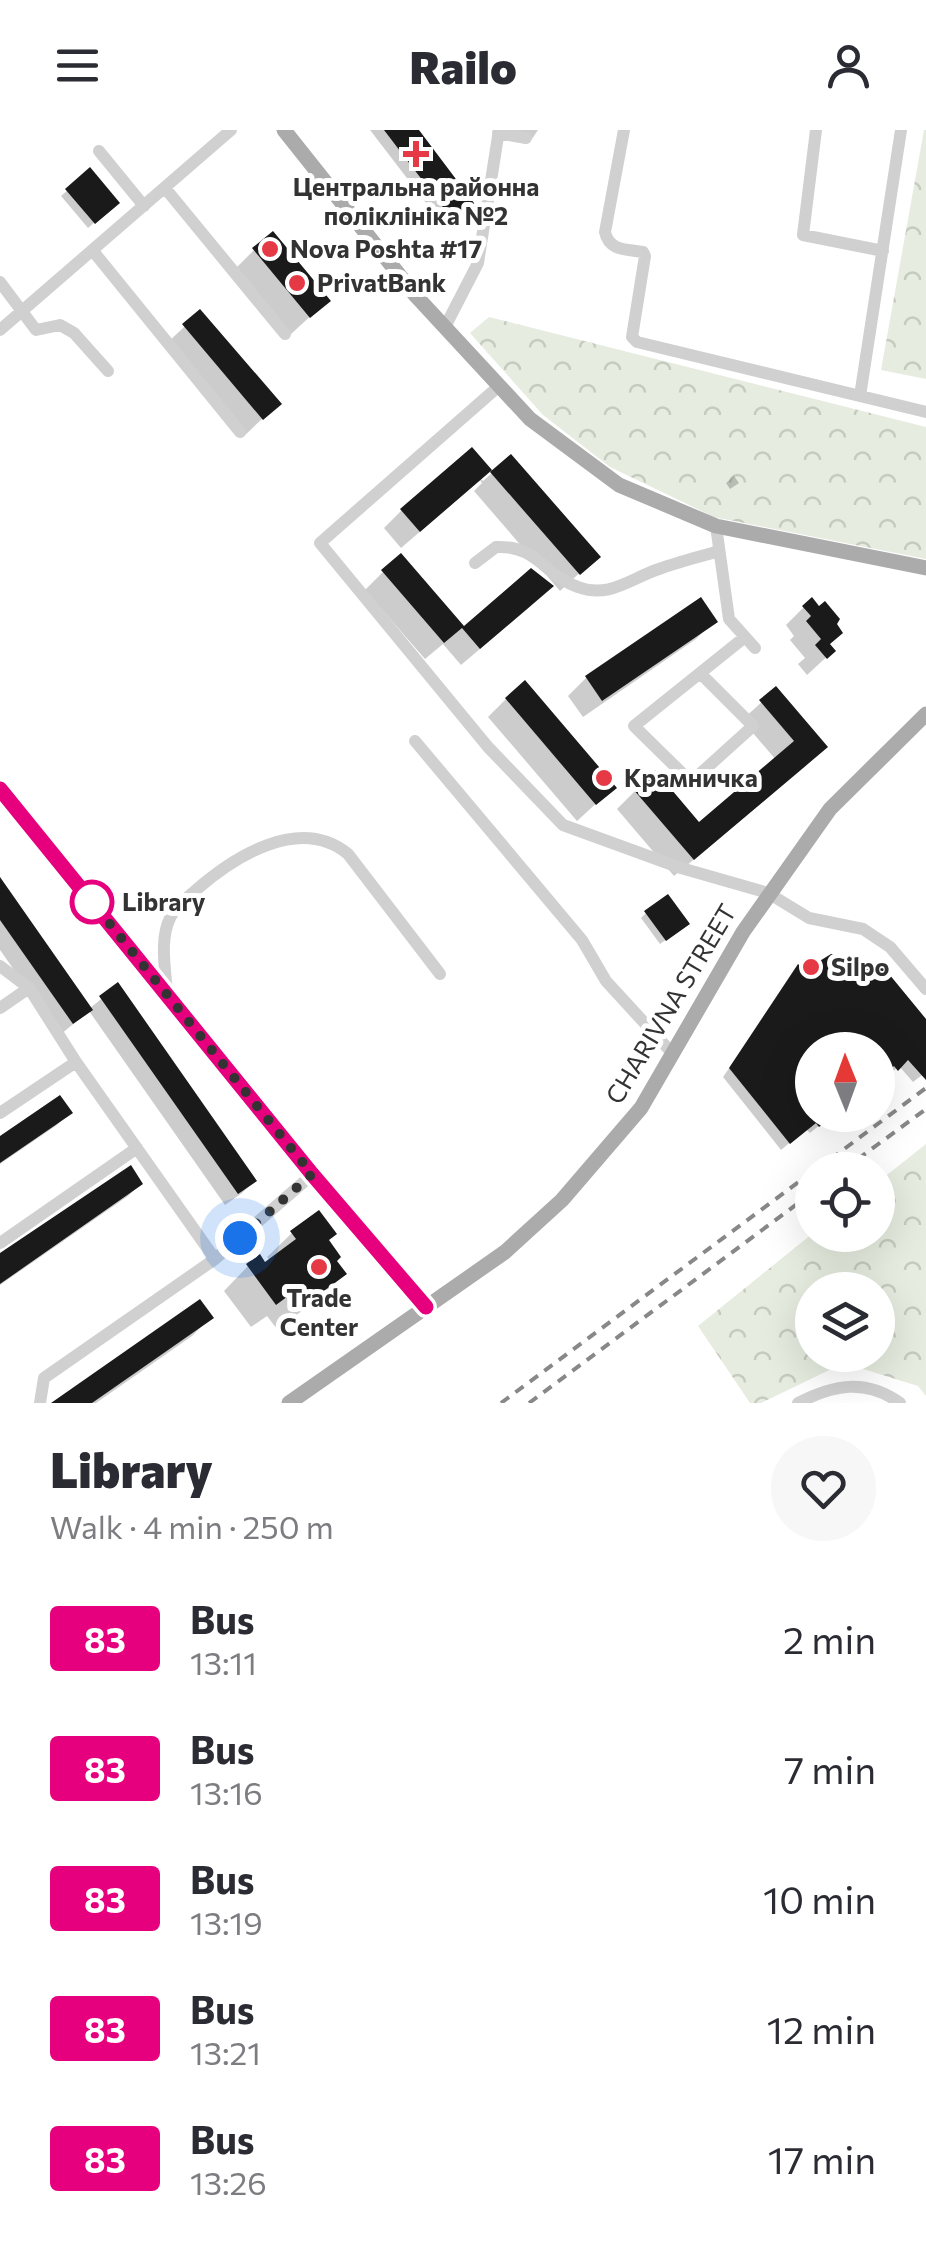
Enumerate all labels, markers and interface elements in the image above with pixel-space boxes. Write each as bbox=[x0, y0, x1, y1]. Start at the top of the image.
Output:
icon: menu bbox=[50, 38, 105, 93]
text: Railo bbox=[409, 38, 517, 93]
icon: person bbox=[821, 38, 876, 93]
marker: Центральна районна поліклініка №2 bbox=[403, 141, 429, 167]
place label: Центральна районна поліклініка №2 bbox=[293, 171, 539, 230]
place label: Nova Poshta #17 bbox=[290, 233, 482, 263]
marker: Nova Poshta #17 bbox=[259, 238, 281, 260]
place label: PrivatBank bbox=[317, 267, 447, 297]
marker: PrivatBank bbox=[286, 272, 308, 294]
place label: Крамничка bbox=[624, 762, 758, 792]
marker: Крамничка bbox=[593, 767, 615, 789]
marker: Library bbox=[71, 881, 113, 923]
place label: Library bbox=[122, 886, 206, 916]
street label: CHARIVNA STREET bbox=[599, 898, 742, 1109]
place label: Silpo bbox=[831, 951, 890, 981]
marker: Silpo bbox=[800, 956, 822, 978]
north arrow bbox=[795, 1032, 895, 1132]
map controls bbox=[795, 1032, 895, 1372]
button: locate bbox=[795, 1152, 895, 1252]
your location bbox=[215, 1213, 265, 1263]
marker: Trade Center bbox=[308, 1256, 330, 1278]
button: layers bbox=[795, 1272, 895, 1372]
place label: Trade Center bbox=[280, 1282, 358, 1341]
button: heart bbox=[771, 1436, 876, 1541]
text: Library bbox=[50, 1439, 213, 1498]
text: Walk · 4 min · 250 m bbox=[50, 1506, 334, 1546]
text: Bus bbox=[190, 1595, 255, 1642]
text: 2 min bbox=[783, 1615, 876, 1662]
text: 83 bbox=[84, 1617, 126, 1660]
text: 13:11 bbox=[190, 1642, 257, 1682]
text: Bus bbox=[190, 1725, 255, 1772]
text: 7 min bbox=[784, 1745, 876, 1792]
text: 83 bbox=[84, 1747, 126, 1790]
text: 13:16 bbox=[190, 1772, 263, 1812]
text: Bus bbox=[190, 1855, 255, 1902]
text: 10 min bbox=[763, 1875, 876, 1922]
text: 83 bbox=[84, 1877, 126, 1920]
text: 13:19 bbox=[190, 1902, 263, 1942]
text: Bus bbox=[190, 1985, 255, 2032]
text: 12 min bbox=[767, 2005, 876, 2052]
text: 83 bbox=[84, 2007, 126, 2050]
text: 13:21 bbox=[190, 2032, 261, 2072]
text: Bus bbox=[190, 2115, 255, 2162]
text: 17 min bbox=[768, 2135, 876, 2182]
text: 83 bbox=[84, 2137, 126, 2180]
text: 13:26 bbox=[190, 2162, 267, 2202]

